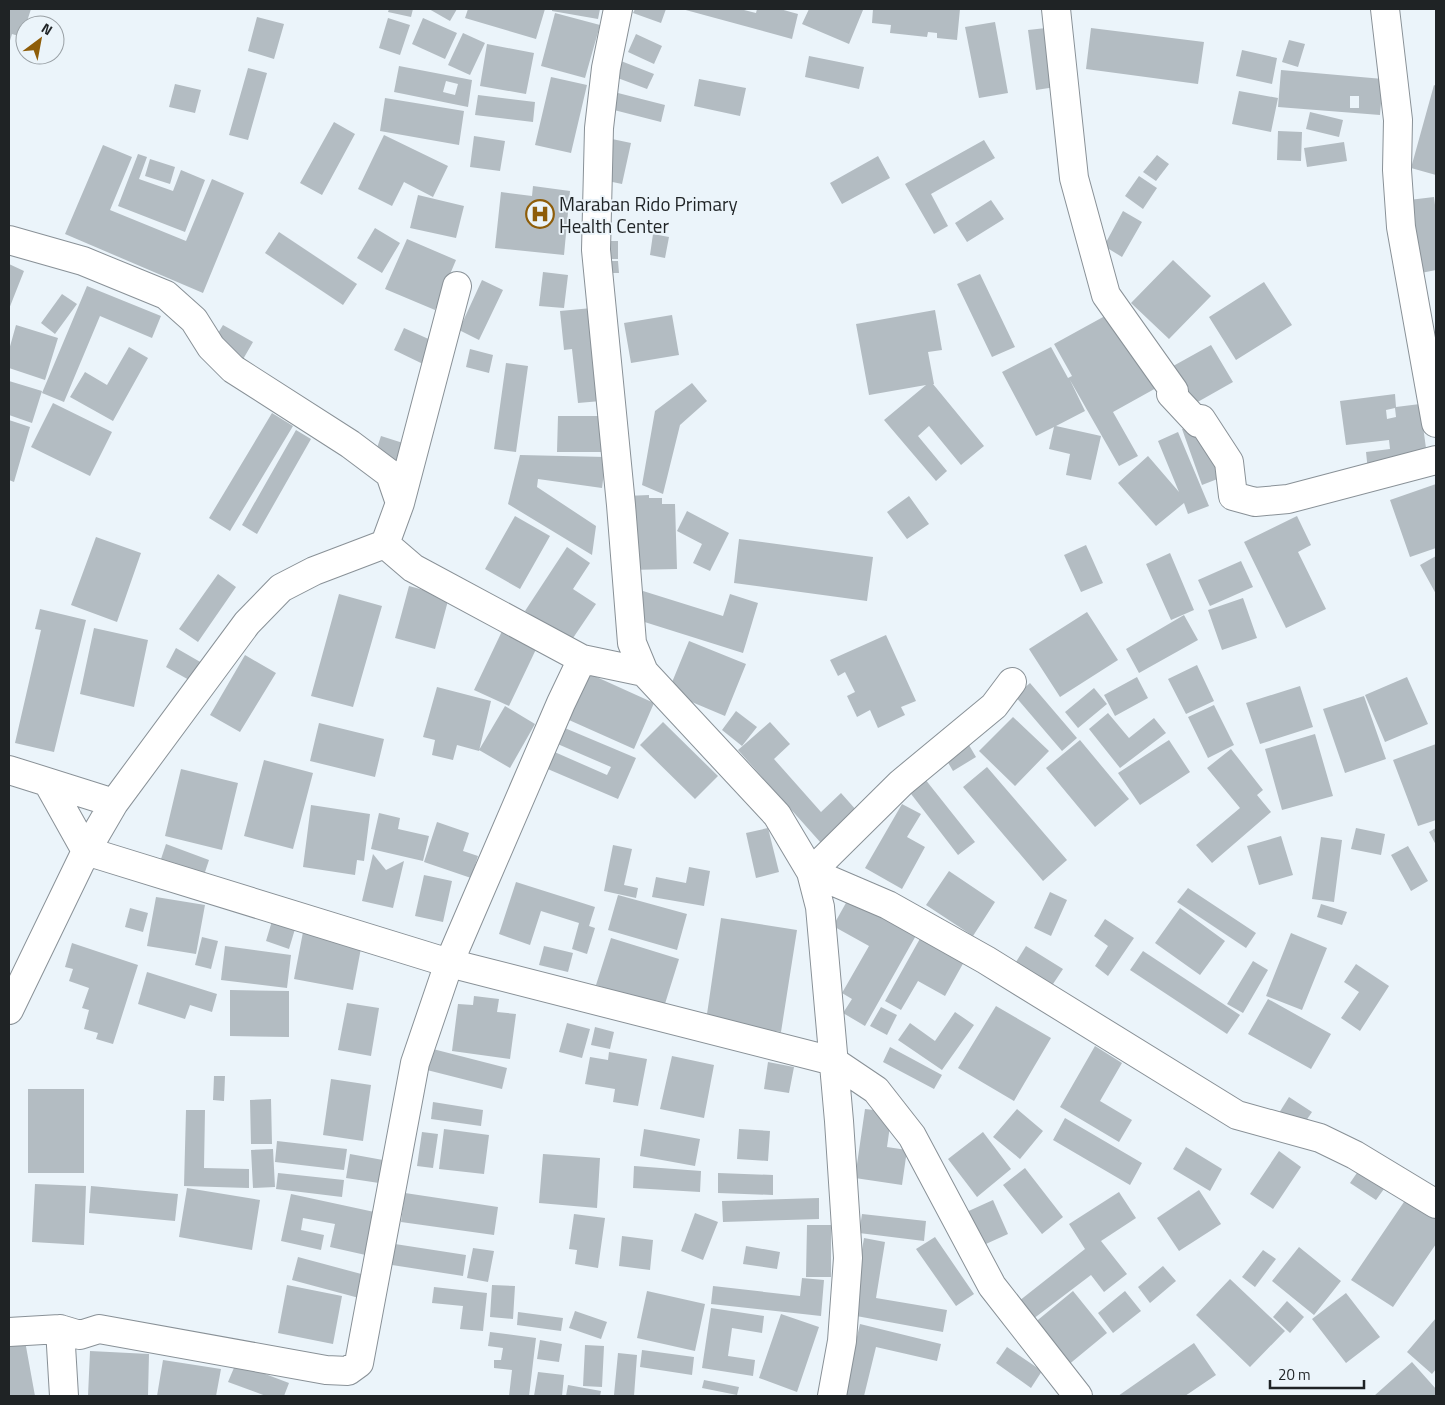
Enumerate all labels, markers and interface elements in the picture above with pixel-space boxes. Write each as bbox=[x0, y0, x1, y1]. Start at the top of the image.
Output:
north arrow bbox=[15, 15, 65, 65]
text: N bbox=[37, 17, 57, 40]
place label: Maraban Rido Primary Health Center bbox=[559, 189, 738, 240]
hospital icon: Maraban Rido Primary Health Center bbox=[525, 199, 555, 229]
scale bar bbox=[1270, 1358, 1364, 1390]
text: 20 m bbox=[1278, 1363, 1311, 1386]

